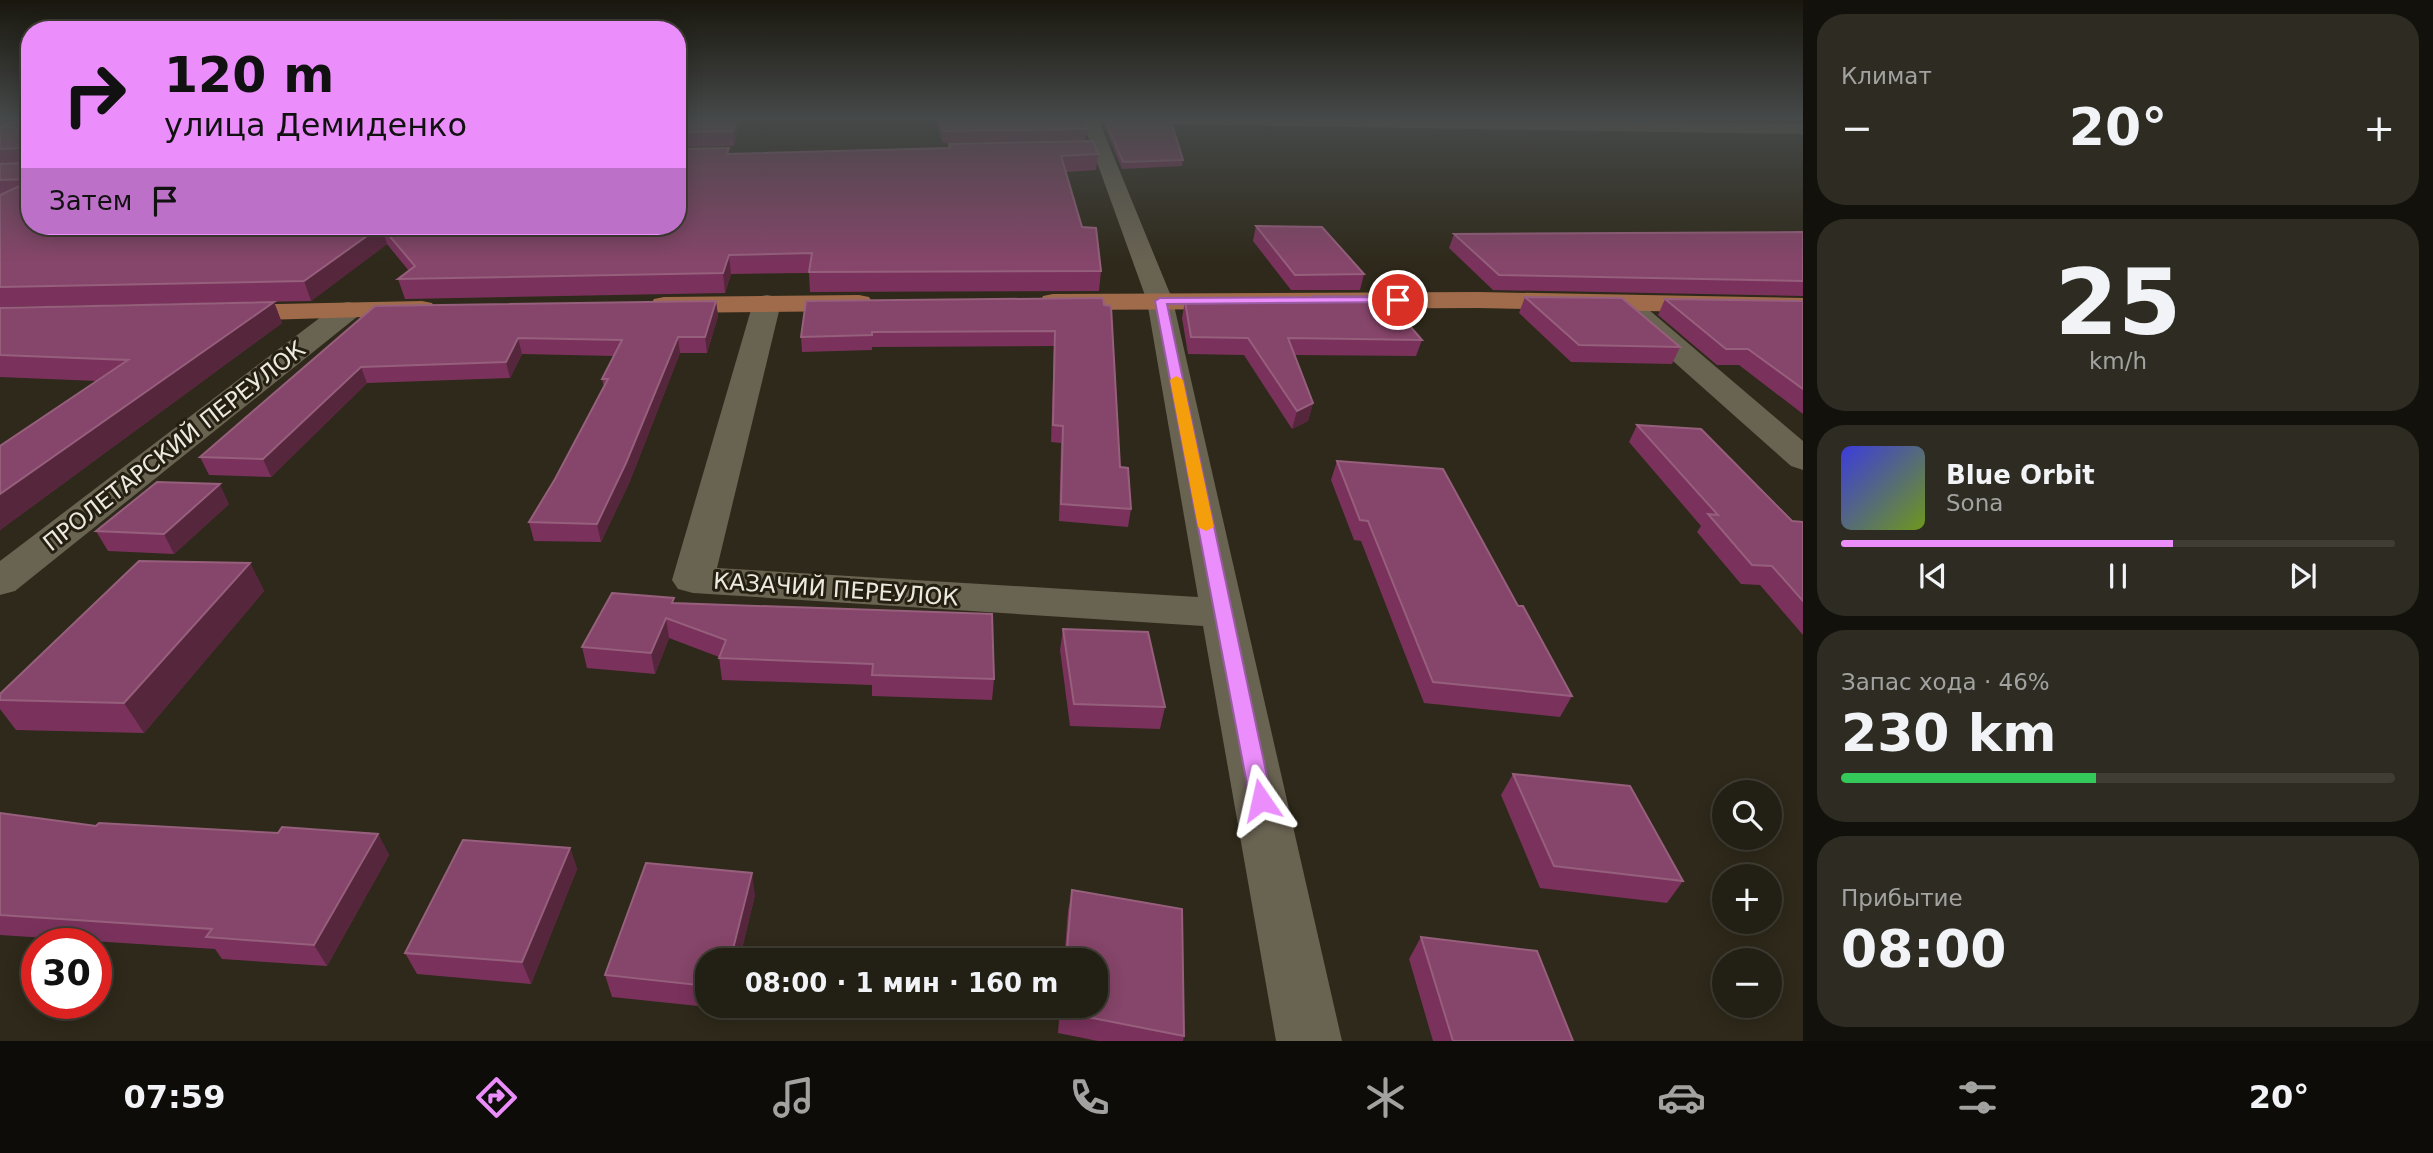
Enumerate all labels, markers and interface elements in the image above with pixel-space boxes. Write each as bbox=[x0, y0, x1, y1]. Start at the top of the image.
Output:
text: 120 m bbox=[164, 47, 334, 104]
icon: right bbox=[49, 49, 140, 140]
text: Климат bbox=[1841, 63, 1932, 89]
text: 20° bbox=[2069, 97, 2167, 157]
text: улица Демиденко bbox=[164, 106, 467, 144]
text: − bbox=[1841, 106, 1873, 150]
text: + bbox=[2363, 106, 2395, 150]
icon: arrive bbox=[146, 182, 184, 220]
text: Затем bbox=[49, 186, 132, 216]
text: 25 bbox=[2055, 250, 2181, 355]
pin bbox=[1368, 270, 1428, 330]
icon: arrive bbox=[1379, 281, 1417, 319]
street label: ПРОЛЕТАРСКИЙ ПЕРЕУЛОК bbox=[37, 335, 310, 556]
text: km/h bbox=[2089, 348, 2147, 374]
text: Blue Orbit bbox=[1946, 460, 2095, 490]
text: Sona bbox=[1946, 490, 2003, 516]
icon: previous bbox=[1914, 557, 1952, 595]
icon: pause bbox=[2099, 557, 2137, 595]
icon: next bbox=[2284, 557, 2322, 595]
street label: КАЗАЧИЙ ПЕРЕУЛОК bbox=[712, 566, 960, 611]
text: Запас хода · 46% bbox=[1841, 669, 2050, 695]
text: 230 km bbox=[1841, 703, 2056, 763]
position arrow bbox=[1224, 763, 1298, 837]
map controls bbox=[1712, 780, 1782, 1018]
button: search bbox=[1712, 780, 1782, 850]
button: + bbox=[1712, 864, 1782, 934]
text: Прибытие bbox=[1841, 885, 1963, 911]
text: 08:00 bbox=[1841, 919, 2007, 979]
speed limit sign: 30 bbox=[21, 928, 112, 1019]
button: − bbox=[1712, 948, 1782, 1018]
text: 08:00 · 1 мин · 160 m bbox=[745, 968, 1058, 998]
icon: directions bbox=[472, 1073, 521, 1122]
icon: music bbox=[769, 1073, 818, 1122]
icon: phone bbox=[1065, 1073, 1114, 1122]
icon: climate bbox=[1361, 1073, 1410, 1122]
icon: car bbox=[1657, 1073, 1706, 1122]
icon: filters bbox=[1953, 1073, 2002, 1122]
text: 07:59 bbox=[124, 1078, 225, 1116]
text: 20° bbox=[2249, 1078, 2309, 1116]

